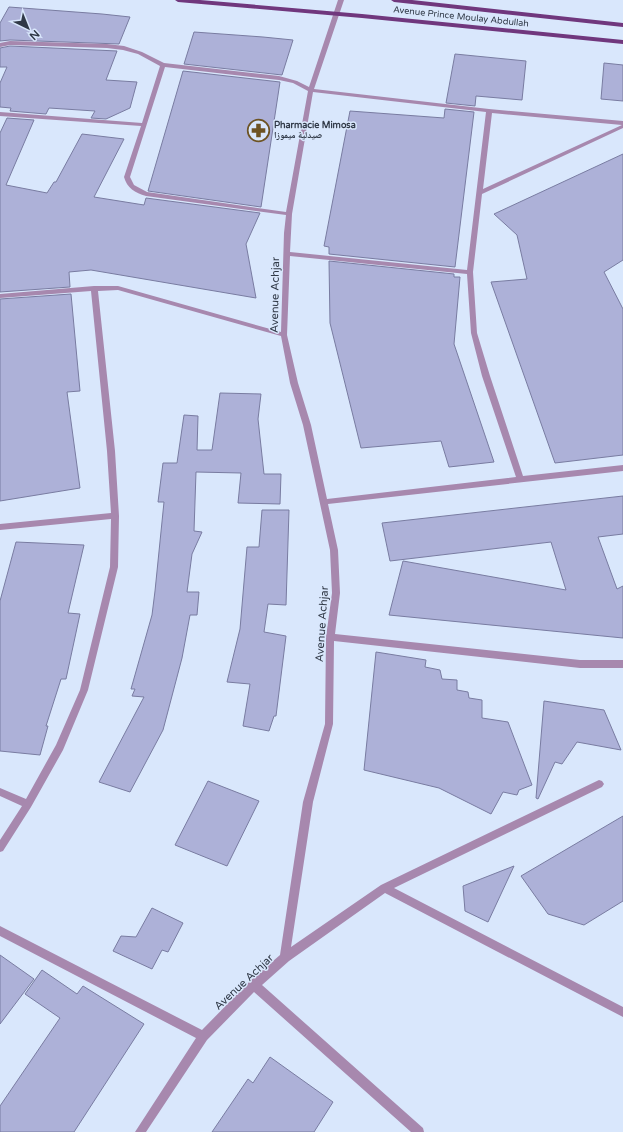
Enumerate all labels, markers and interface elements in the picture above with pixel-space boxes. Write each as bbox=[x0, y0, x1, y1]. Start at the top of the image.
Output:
street label: Avenue Prince Moulay Abdullah bbox=[393, 4, 529, 30]
north arrow bbox=[8, 8, 48, 48]
text: N bbox=[27, 27, 42, 43]
pharmacy icon: Pharmacie Mimosa صيدلية ميموزا bbox=[246, 117, 272, 143]
place label: Pharmacie Mimosa صيدلية ميموزا bbox=[274, 120, 356, 141]
street label: Avenue Achjar bbox=[268, 256, 282, 333]
street label: Avenue Achjar bbox=[313, 585, 331, 662]
street label: Avenue Achjar bbox=[212, 951, 277, 1013]

